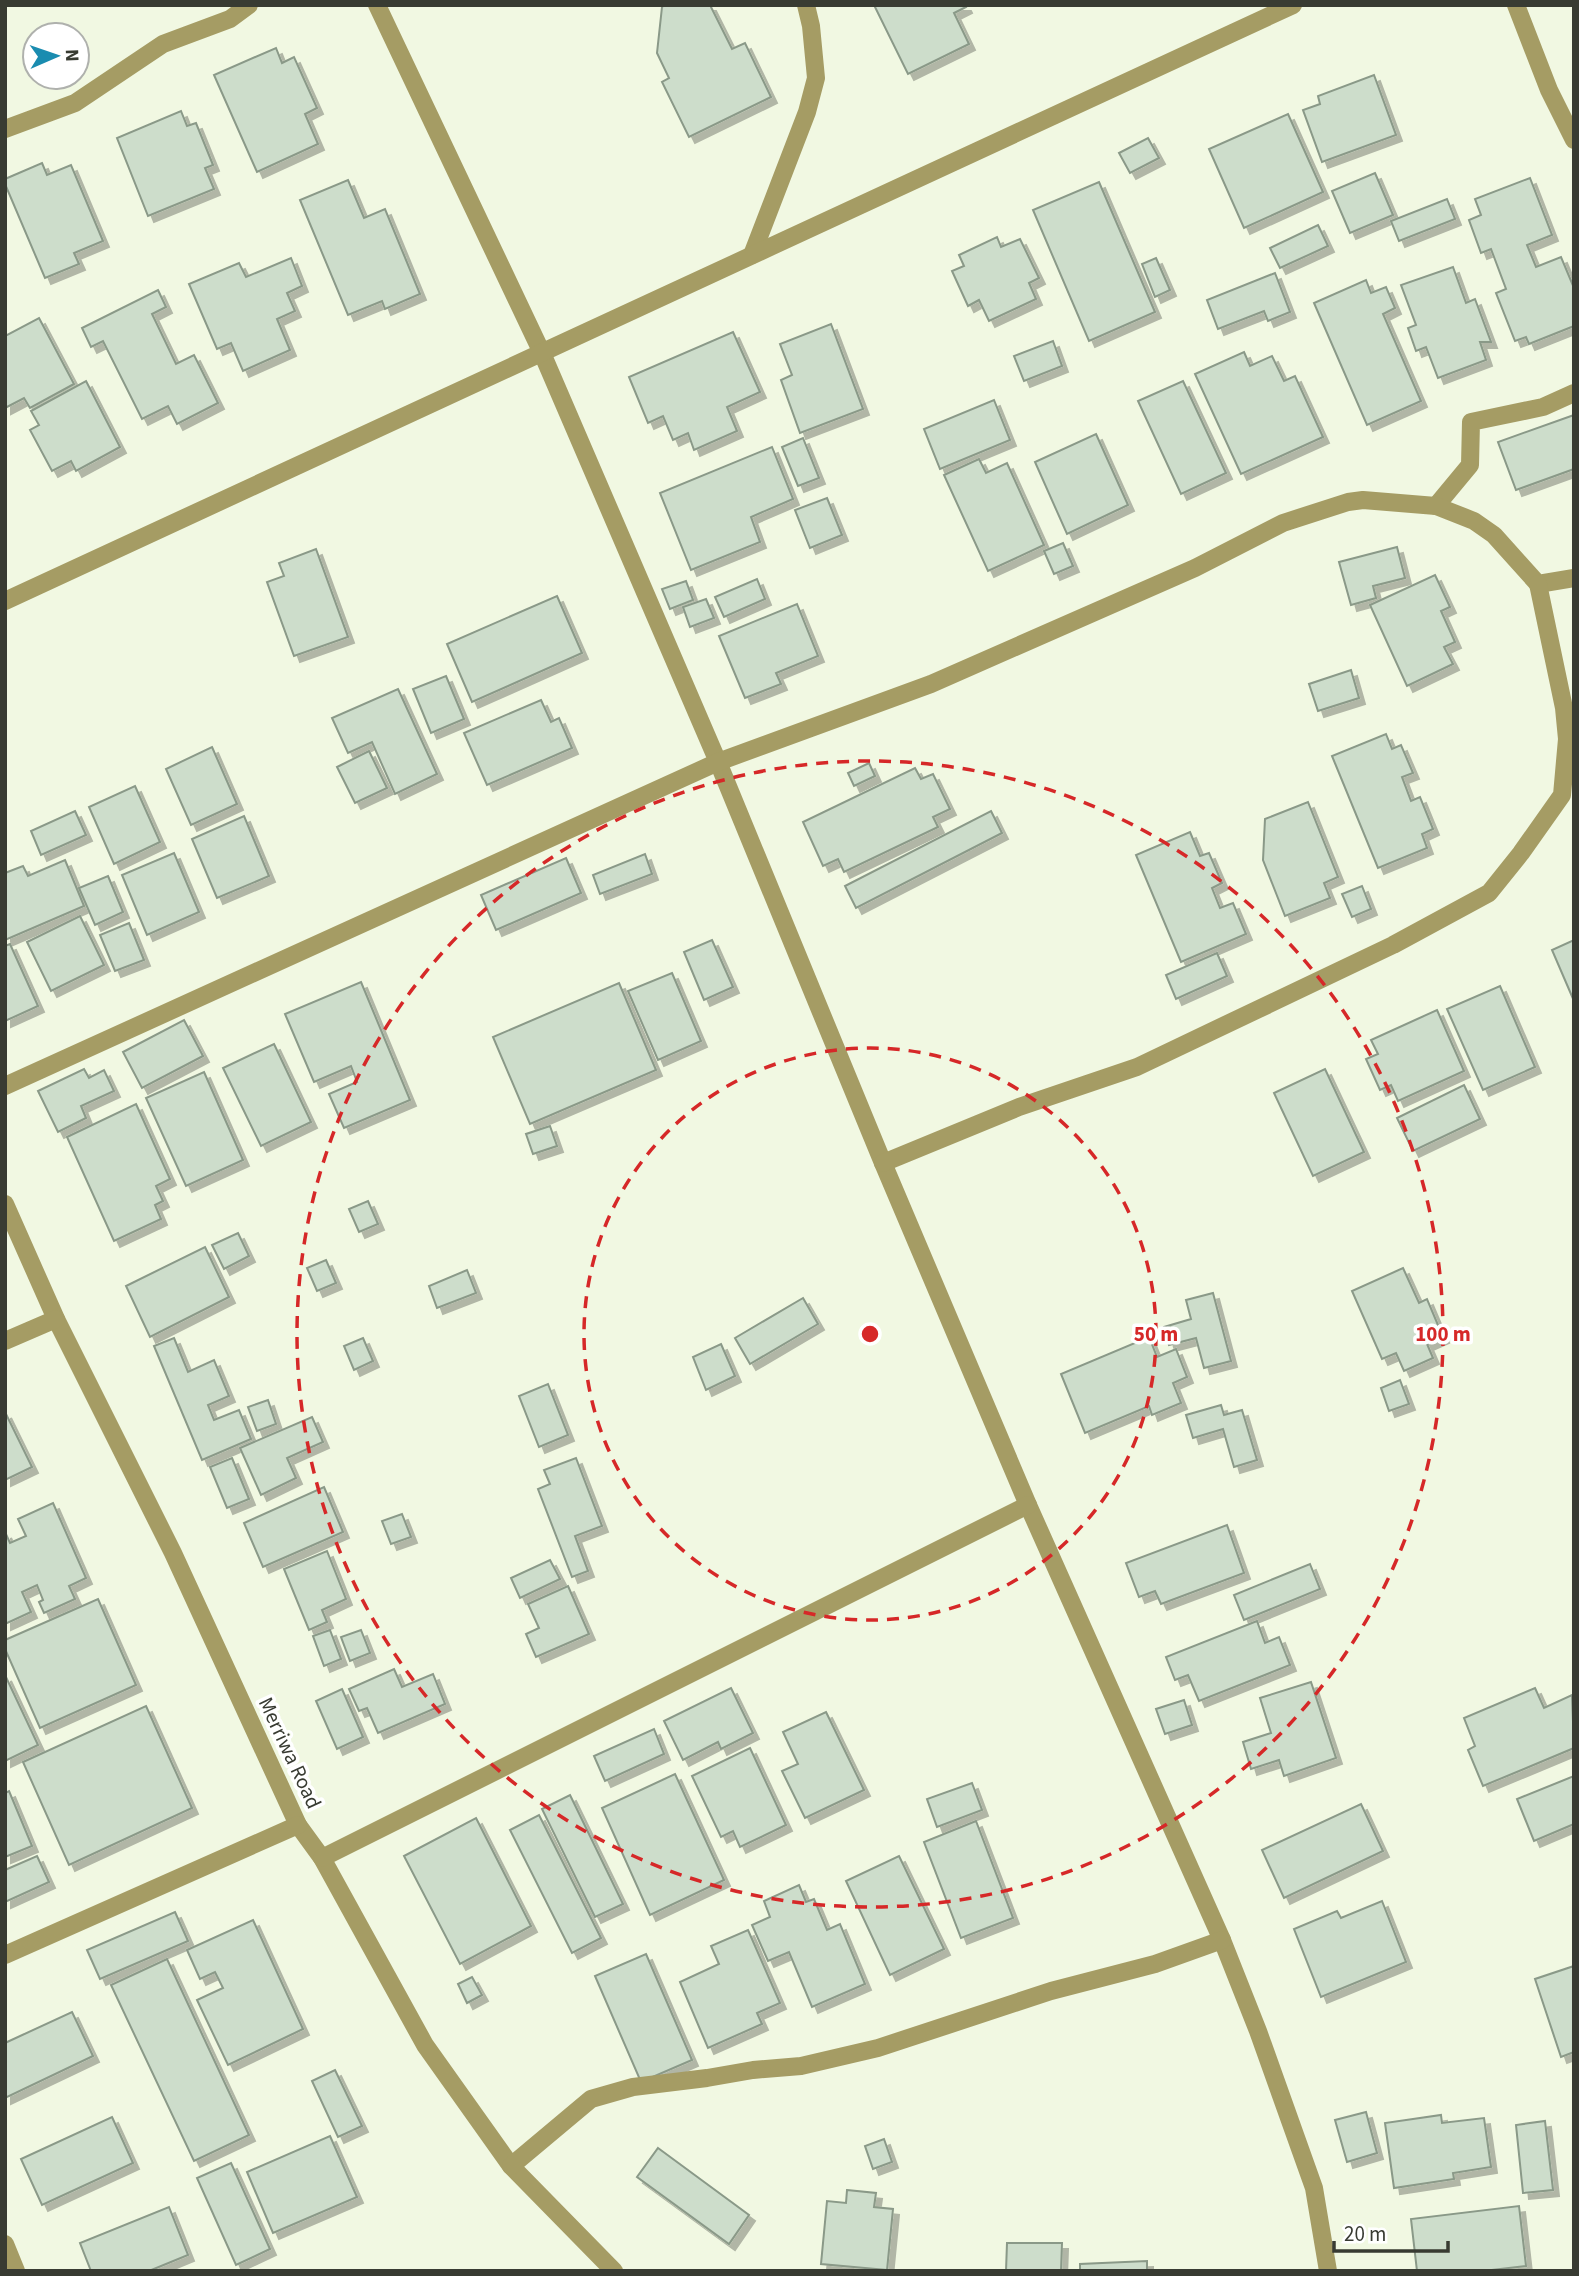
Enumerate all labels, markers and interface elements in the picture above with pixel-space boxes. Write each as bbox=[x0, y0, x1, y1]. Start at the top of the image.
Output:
north arrow bbox=[21, 21, 91, 91]
text: N bbox=[58, 49, 85, 62]
text: 50 m bbox=[1134, 1319, 1178, 1349]
text: 100 m bbox=[1415, 1319, 1471, 1349]
centre of rings bbox=[858, 1322, 882, 1346]
street label: Merriwa Road bbox=[251, 1692, 329, 1814]
scale bar bbox=[1334, 2210, 1448, 2254]
text: 20 m bbox=[1344, 2219, 1386, 2249]

